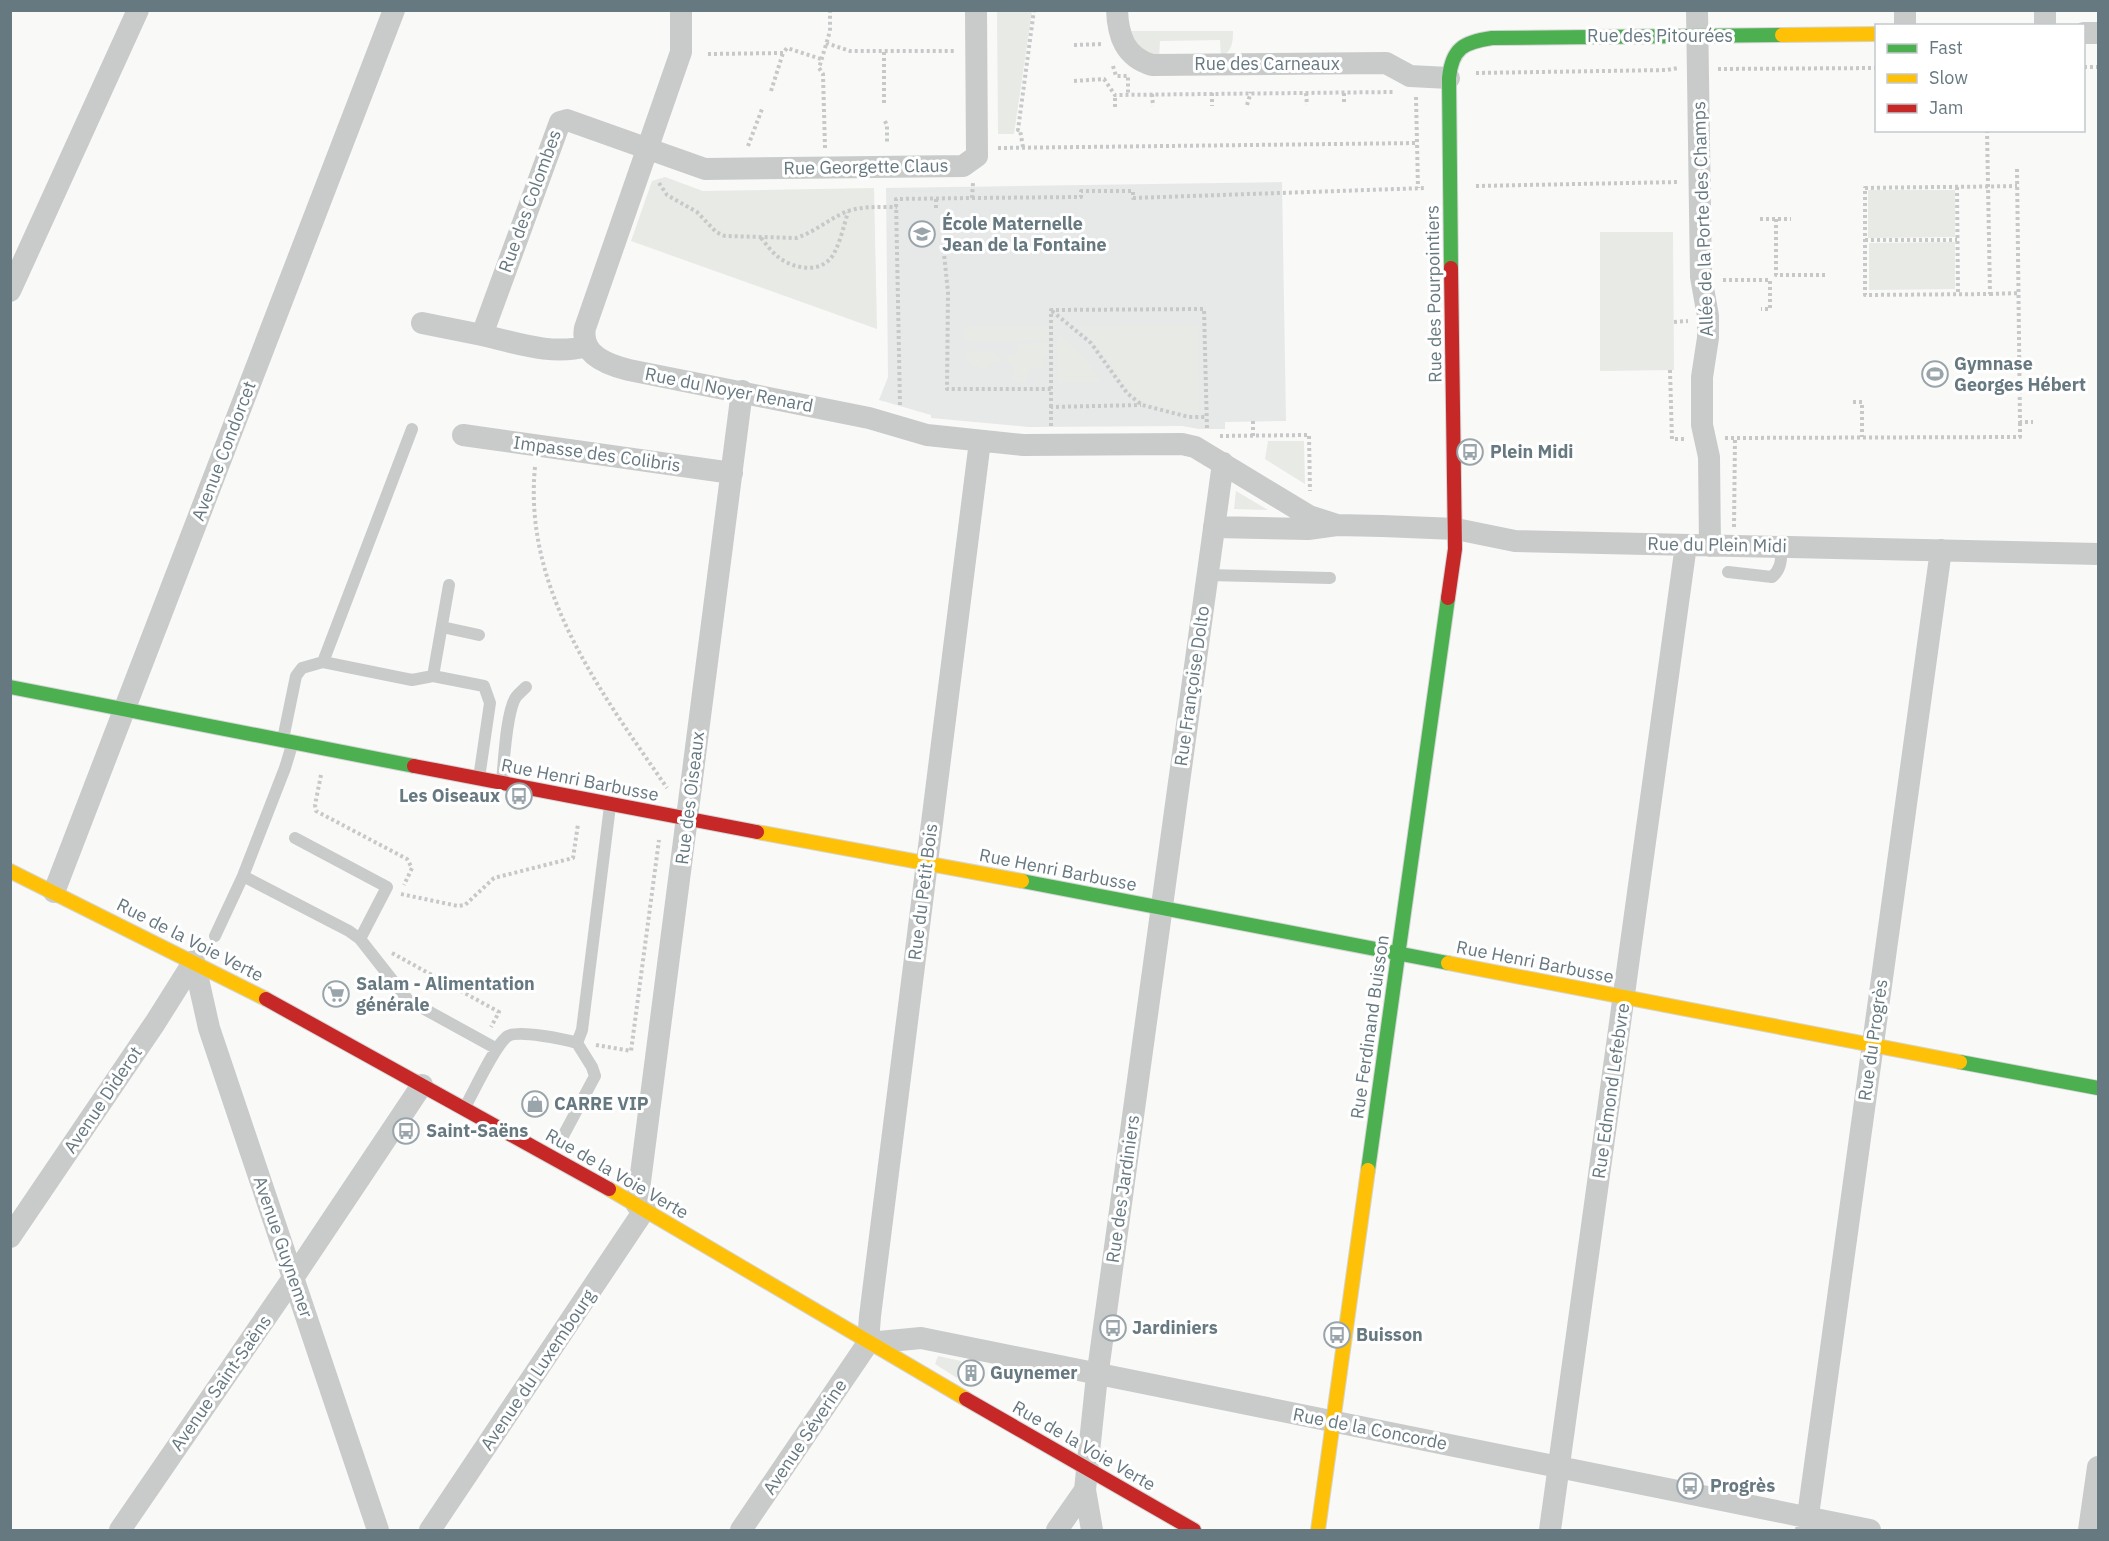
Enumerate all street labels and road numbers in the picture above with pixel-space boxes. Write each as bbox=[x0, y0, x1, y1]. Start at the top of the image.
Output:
street label: Rue des Pitourées bbox=[1587, 24, 1733, 47]
street label: Rue des Carneaux bbox=[1194, 52, 1340, 75]
street label: Allée de la Porte des Champs bbox=[1687, 101, 1718, 337]
street label: Rue des Colombes bbox=[493, 126, 566, 275]
street label: Rue Georgette Claus bbox=[783, 154, 949, 179]
street label: Rue des Pourpointiers bbox=[1420, 205, 1447, 383]
street label: Rue du Noyer Renard bbox=[643, 362, 815, 417]
street label: Avenue Condorcet bbox=[186, 378, 261, 524]
street label: Impasse des Colibris bbox=[512, 430, 682, 477]
street label: Rue du Plein Midi bbox=[1647, 532, 1787, 557]
street label: Rue Françoise Dolto bbox=[1169, 604, 1214, 768]
street label: Rue des Oiseaux bbox=[670, 730, 709, 866]
street label: Rue Henri Barbusse bbox=[499, 753, 661, 806]
street label: Rue du Petit Bois bbox=[903, 822, 942, 962]
street label: Rue Henri Barbusse bbox=[977, 843, 1139, 896]
street label: Rue de la Voie Verte bbox=[113, 893, 267, 986]
street label: Rue Ferdinand Buisson bbox=[1345, 933, 1394, 1121]
street label: Rue Henri Barbusse bbox=[1454, 935, 1616, 988]
street label: Rue du Progrès bbox=[1853, 978, 1892, 1102]
street label: Rue Edmond Lefebvre bbox=[1587, 1001, 1634, 1180]
street label: Avenue Diderot bbox=[58, 1042, 147, 1158]
street label: Rue des Jardiniers bbox=[1101, 1113, 1144, 1265]
street label: Rue de la Voie Verte bbox=[542, 1123, 693, 1224]
street label: Avenue Guynemer bbox=[248, 1173, 319, 1321]
street label: Avenue du Luxembourg bbox=[475, 1284, 600, 1455]
street label: Avenue Saint-Saëns bbox=[165, 1310, 276, 1455]
street label: Avenue Séverine bbox=[757, 1375, 852, 1499]
street label: Rue de la Voie Verte bbox=[1009, 1395, 1160, 1496]
street label: Rue de la Concorde bbox=[1291, 1402, 1449, 1455]

